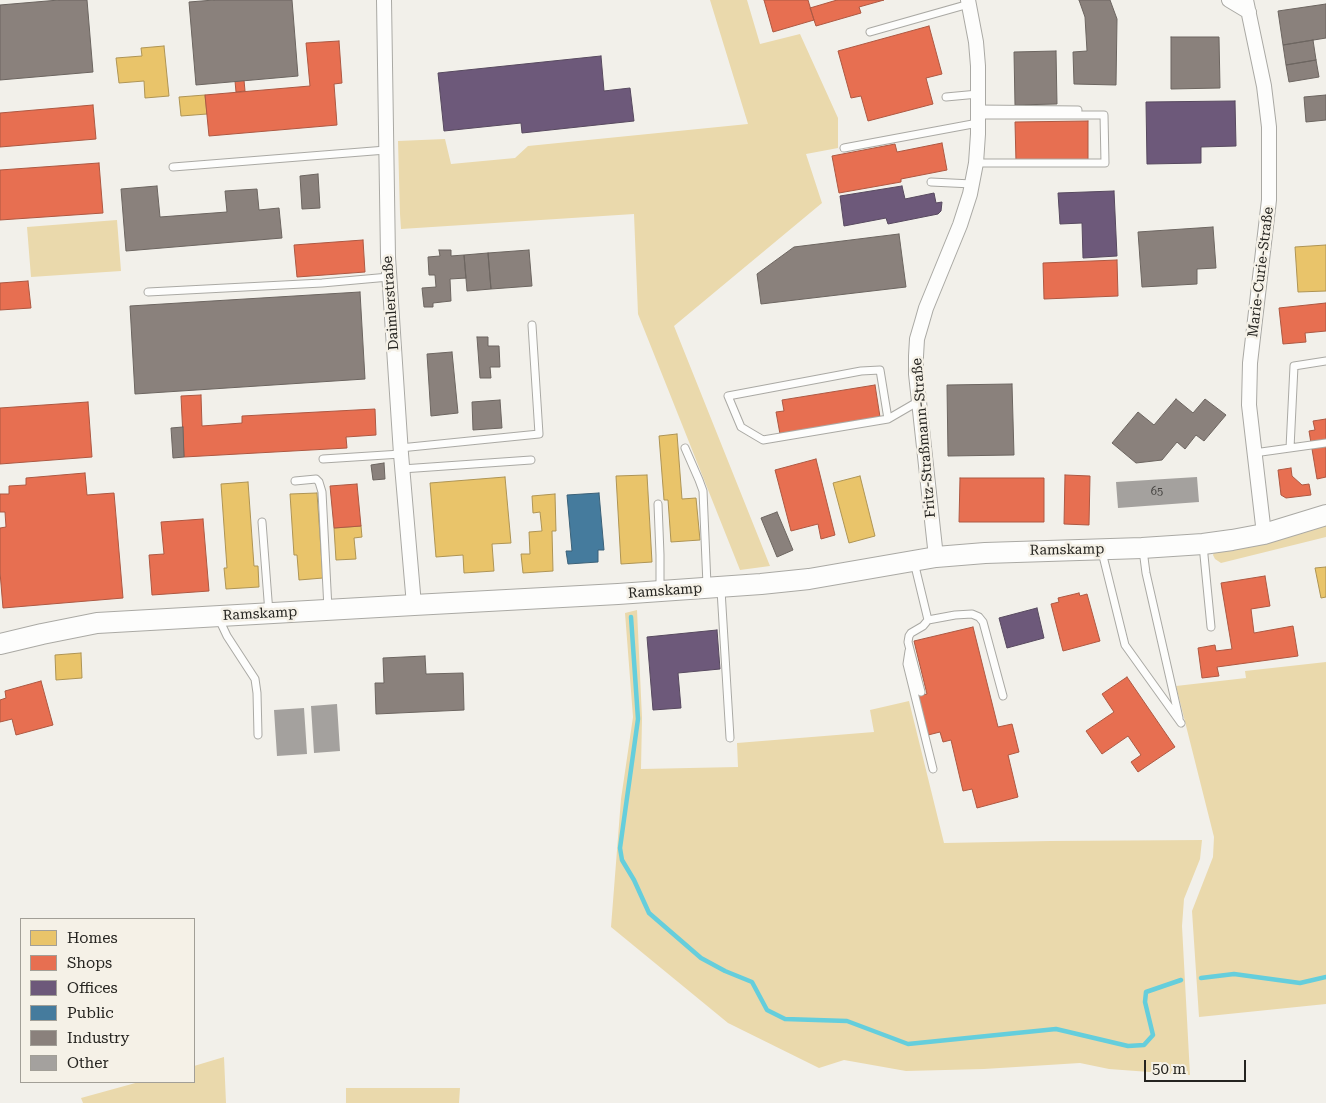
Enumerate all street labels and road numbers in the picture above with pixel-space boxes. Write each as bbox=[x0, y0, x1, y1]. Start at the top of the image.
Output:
street label: Marie-Curie-Straße bbox=[1245, 206, 1277, 338]
street label: Daimlerstraße bbox=[379, 255, 403, 351]
street label: Fritz-Straßmann-Straße bbox=[909, 357, 939, 519]
street label: Ramskamp bbox=[1030, 541, 1104, 559]
street label: Ramskamp bbox=[627, 580, 703, 602]
street label: Ramskamp bbox=[222, 604, 298, 624]

